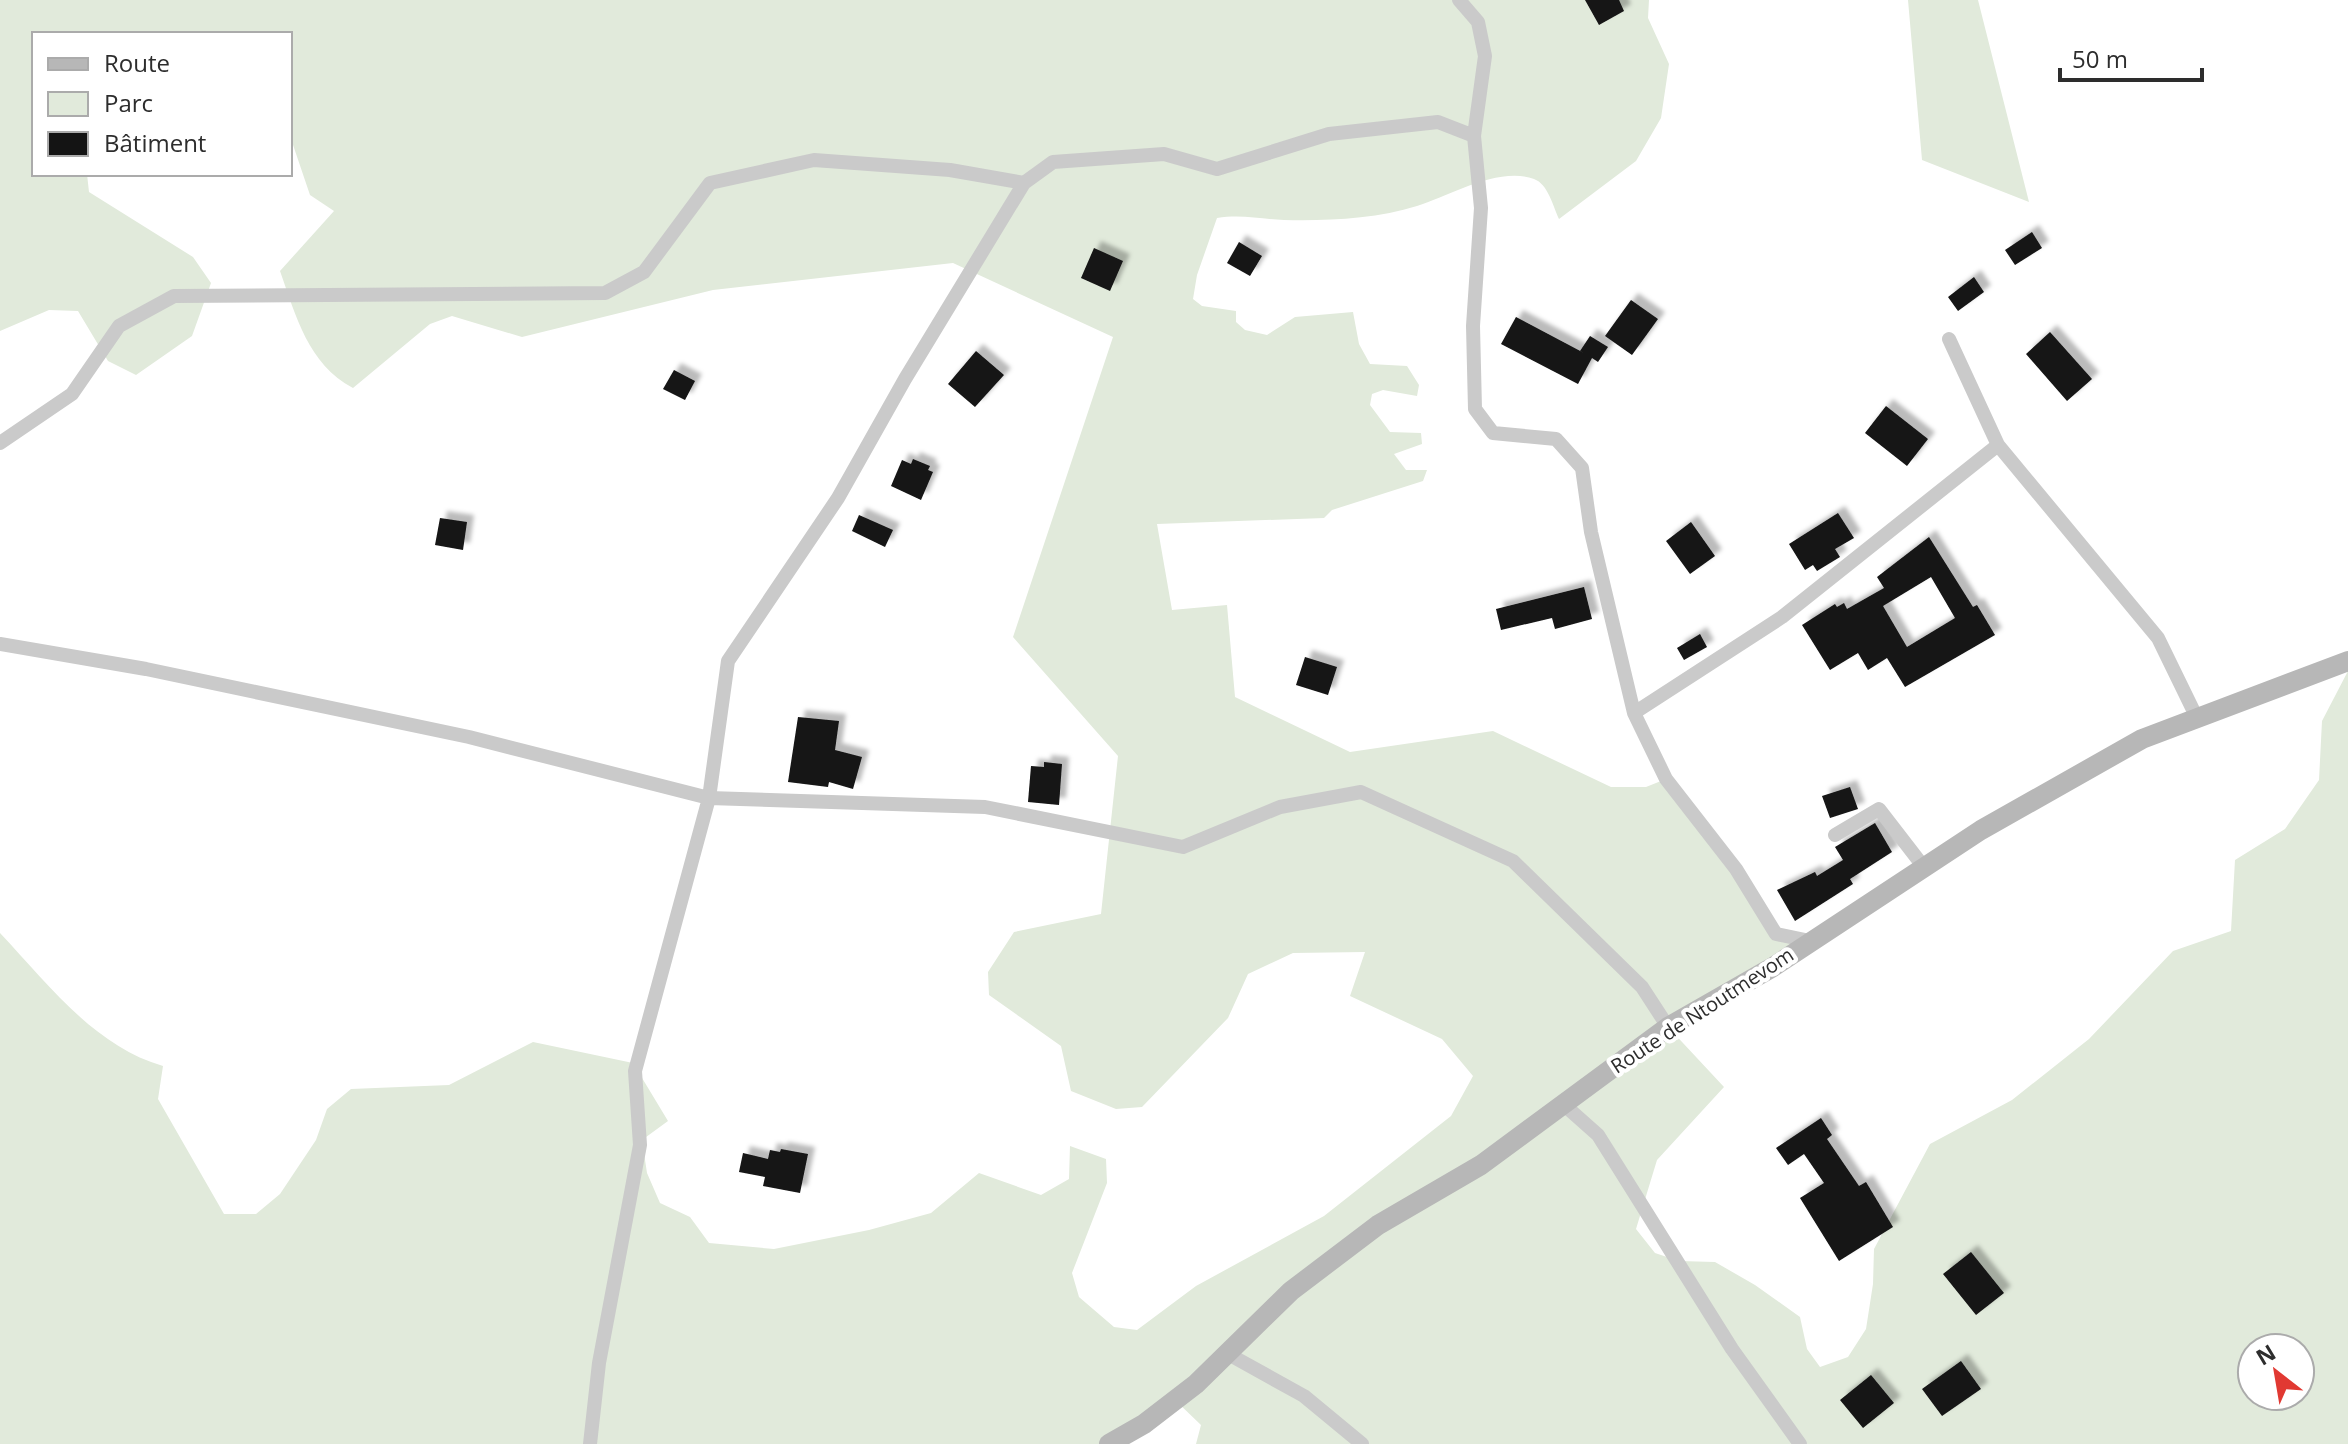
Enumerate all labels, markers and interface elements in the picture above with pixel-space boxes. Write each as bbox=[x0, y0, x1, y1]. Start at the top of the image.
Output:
legend bbox=[32, 32, 292, 176]
scale bar bbox=[2060, 32, 2202, 82]
text: 50 m bbox=[2072, 42, 2128, 75]
text: Route bbox=[104, 46, 170, 79]
text: Parc bbox=[104, 86, 153, 119]
text: Bâtiment bbox=[104, 126, 206, 159]
street label: Route de Ntoutmevom bbox=[1605, 941, 1799, 1079]
north arrow bbox=[2236, 1332, 2316, 1412]
text: N bbox=[2250, 1337, 2281, 1371]

